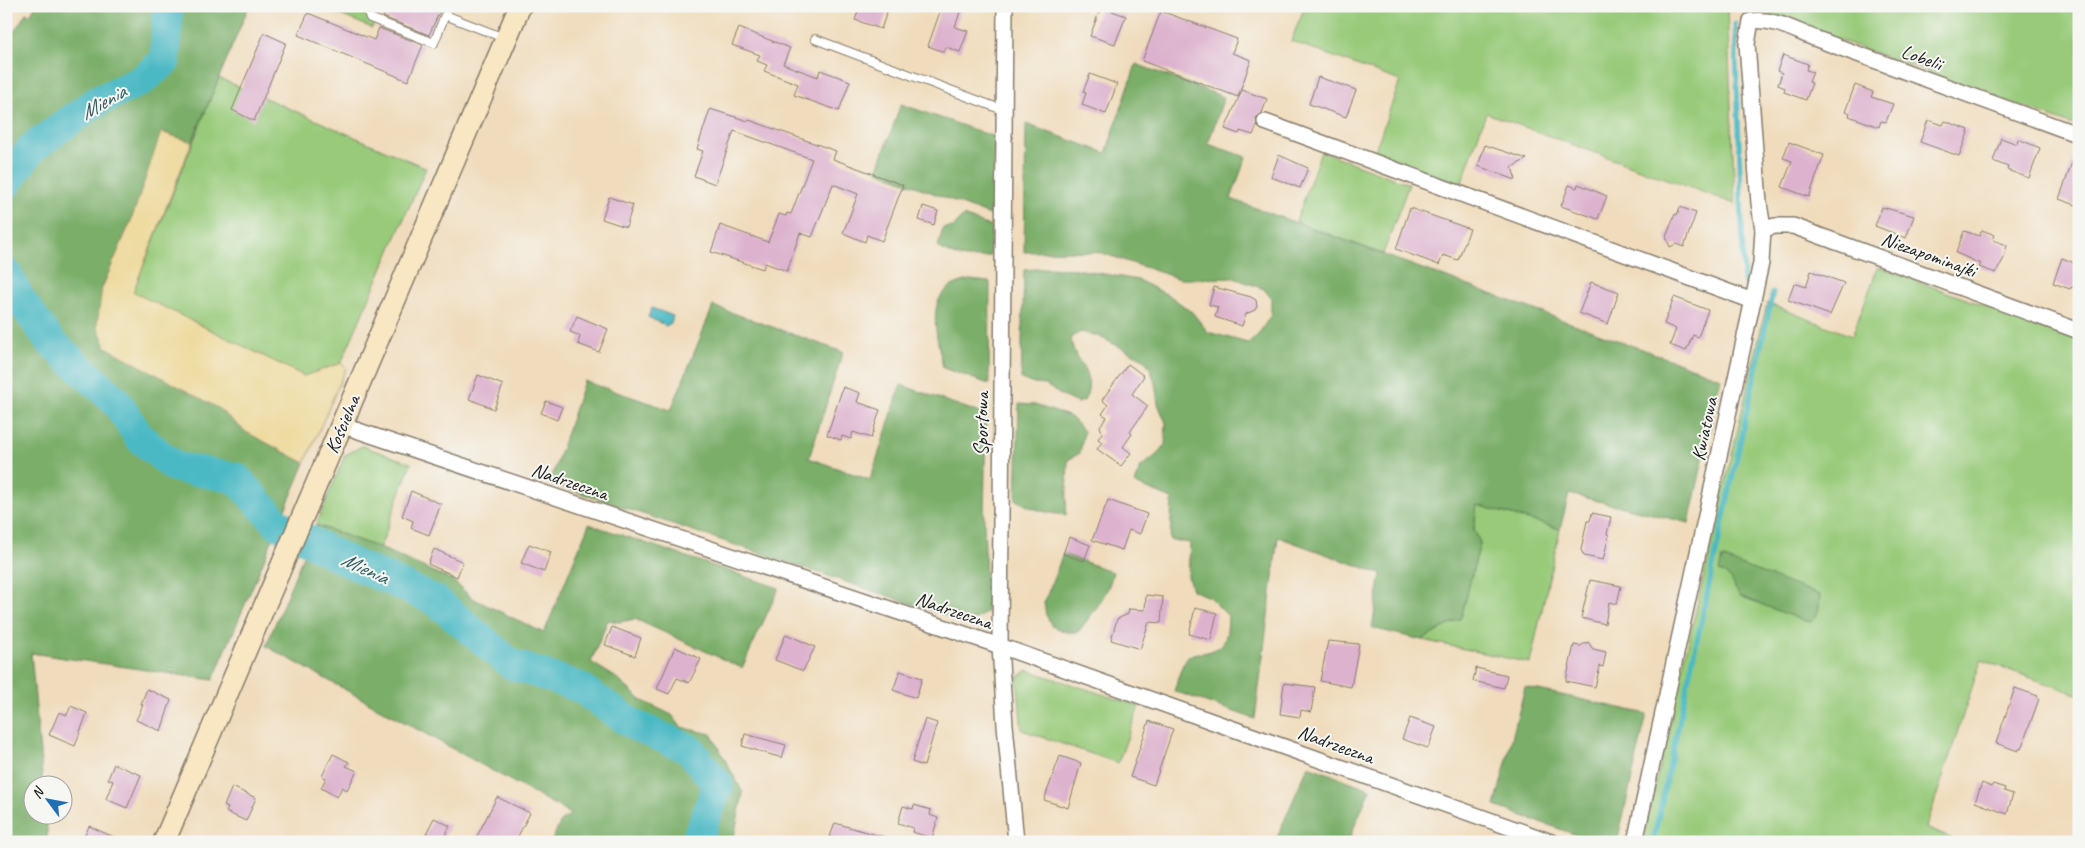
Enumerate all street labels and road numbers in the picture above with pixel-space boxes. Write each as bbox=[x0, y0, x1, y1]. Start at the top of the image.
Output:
street label: Lobelii bbox=[1898, 39, 1948, 77]
street label: Niezapominajki bbox=[1878, 226, 1982, 284]
street label: Kościelna bbox=[319, 390, 367, 457]
street label: Sportowa bbox=[969, 390, 994, 456]
street label: Kwiatowa bbox=[1686, 394, 1724, 463]
street label: Nadrzeczna bbox=[528, 457, 613, 507]
street label: Nadrzeczna bbox=[912, 586, 997, 636]
street label: Nadrzeczna bbox=[1294, 719, 1379, 770]

